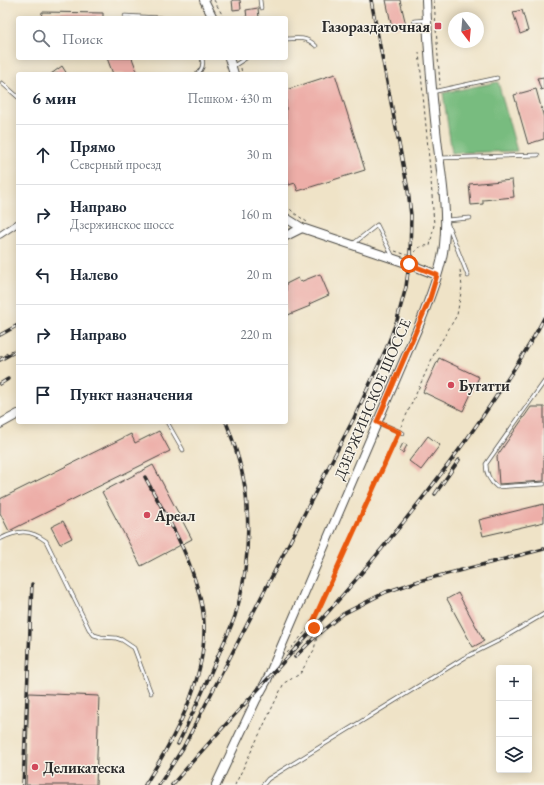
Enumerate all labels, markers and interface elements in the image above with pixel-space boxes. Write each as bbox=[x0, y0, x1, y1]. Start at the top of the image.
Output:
north arrow bbox=[448, 12, 484, 48]
search box bbox=[16, 16, 288, 60]
place label: Газораздаточная bbox=[322, 17, 430, 36]
marker: Газораздаточная bbox=[433, 21, 443, 31]
icon: search bbox=[30, 27, 52, 49]
text: Поиск bbox=[62, 29, 103, 48]
text: 6 мин bbox=[32, 87, 76, 109]
text: Пешком · 430 m bbox=[188, 90, 272, 107]
text: Прямо bbox=[70, 137, 115, 156]
icon: ahead bbox=[32, 144, 54, 166]
text: 30 m bbox=[247, 146, 272, 163]
text: Северный проезд bbox=[70, 156, 161, 173]
text: Направо bbox=[70, 197, 127, 216]
icon: right bbox=[32, 204, 54, 226]
text: 160 m bbox=[241, 206, 272, 223]
text: Дзержинское шоссе bbox=[70, 216, 174, 233]
route start bbox=[400, 255, 418, 273]
icon: left bbox=[32, 264, 54, 286]
text: Налево bbox=[70, 265, 118, 284]
text: 20 m bbox=[247, 266, 272, 283]
street label: ДЗЕРЖИНСКОЕ ШОССЕ bbox=[329, 315, 415, 483]
icon: right bbox=[32, 324, 54, 346]
text: Направо bbox=[70, 325, 127, 344]
text: 220 m bbox=[241, 326, 272, 343]
place label: Бугатти bbox=[459, 376, 510, 395]
marker: Бугатти bbox=[446, 380, 456, 390]
icon: arrive bbox=[32, 384, 54, 406]
text: Пункт назначения bbox=[70, 385, 193, 404]
place label: Ареал bbox=[154, 506, 195, 525]
marker: Ареал bbox=[142, 510, 152, 520]
route end bbox=[305, 619, 323, 637]
map controls bbox=[496, 665, 532, 773]
button: + bbox=[496, 665, 532, 701]
button: − bbox=[496, 701, 532, 737]
button: layers bbox=[496, 737, 532, 773]
place label: Деликатеска bbox=[43, 758, 125, 777]
marker: Деликатеска bbox=[30, 762, 40, 772]

